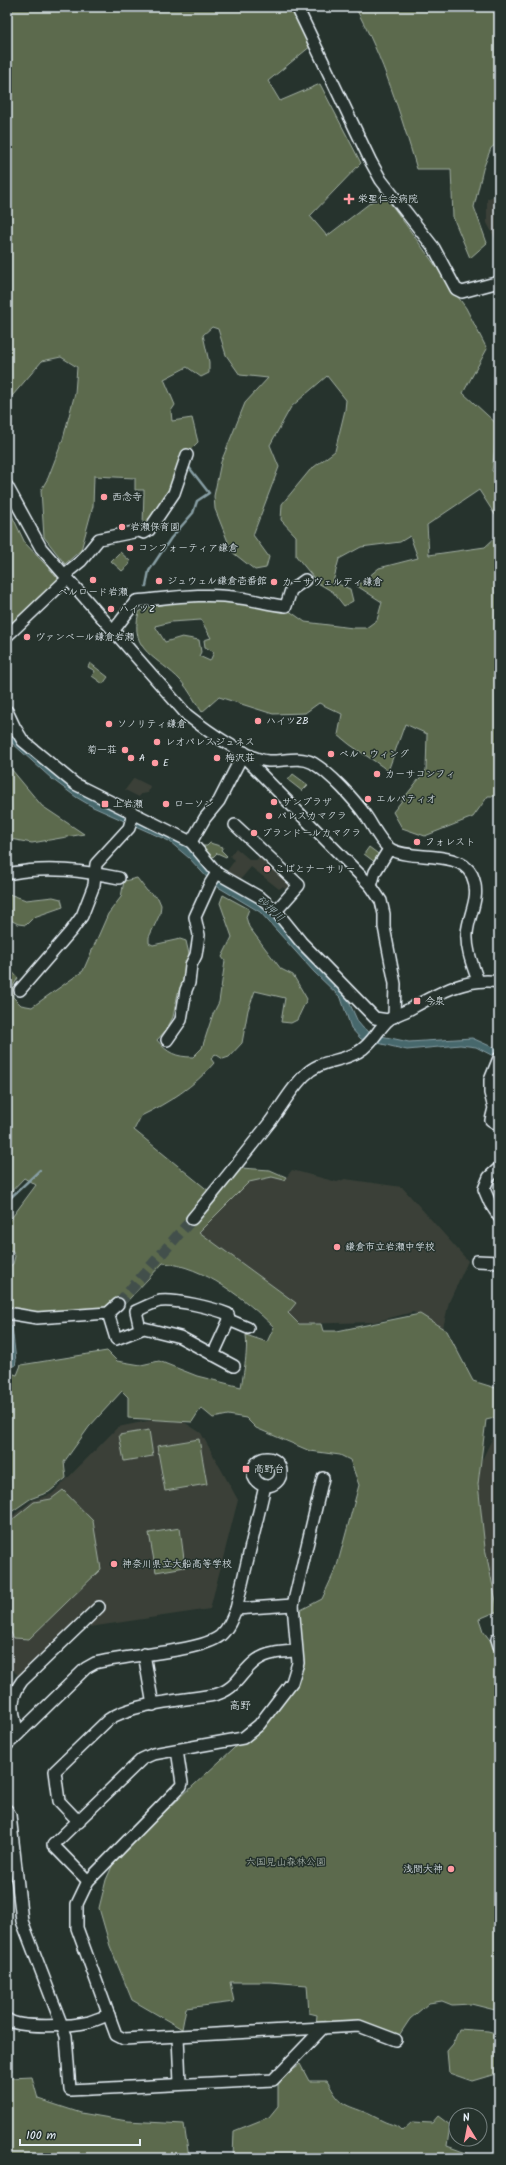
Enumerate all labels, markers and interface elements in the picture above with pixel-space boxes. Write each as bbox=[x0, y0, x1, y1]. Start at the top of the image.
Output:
place label: 栄聖仁会病院 bbox=[358, 191, 418, 207]
marker: 栄聖仁会病院 bbox=[343, 193, 355, 205]
place label: 西念寺 bbox=[112, 489, 142, 505]
marker: 西念寺 bbox=[99, 492, 109, 502]
place label: 岩瀬保育園 bbox=[130, 519, 180, 535]
marker: 岩瀬保育園 bbox=[117, 522, 127, 532]
place label: コンフォーティア鎌倉 bbox=[138, 540, 238, 556]
marker: コンフォーティア鎌倉 bbox=[125, 543, 135, 553]
place label: ジュウェル鎌倉壱番館 bbox=[167, 573, 267, 589]
place label: カーサヴェルディ鎌倉 bbox=[282, 574, 382, 590]
marker: ベルロード岩瀬 bbox=[88, 575, 98, 585]
marker: ジュウェル鎌倉壱番館 bbox=[154, 576, 164, 586]
marker: カーサヴェルディ鎌倉 bbox=[269, 577, 279, 587]
place label: ベルロード岩瀬 bbox=[58, 584, 128, 600]
place label: ハイツZ bbox=[119, 601, 155, 617]
marker: ハイツZ bbox=[106, 604, 116, 614]
place label: ヴァンベール鎌倉岩瀬 bbox=[35, 629, 134, 645]
marker: ヴァンベール鎌倉岩瀬 bbox=[22, 632, 32, 642]
place label: ハイツZB bbox=[266, 713, 309, 729]
place label: ソノリティ鎌倉 bbox=[117, 716, 186, 732]
marker: ハイツZB bbox=[253, 716, 263, 726]
marker: ソノリティ鎌倉 bbox=[104, 719, 114, 729]
place label: レオパレスジュネス bbox=[165, 734, 255, 750]
marker: レオパレスジュネス bbox=[152, 737, 162, 747]
place label: 菊一荘 bbox=[87, 742, 117, 758]
marker: 菊一荘 bbox=[120, 745, 130, 755]
place label: ベル・ウィング bbox=[339, 746, 409, 762]
marker: ベル・ウィング bbox=[326, 749, 336, 759]
place label: A bbox=[139, 750, 145, 766]
place label: 梅沢荘 bbox=[225, 750, 255, 766]
marker: A bbox=[126, 753, 136, 763]
marker: 梅沢荘 bbox=[212, 753, 222, 763]
place label: E bbox=[163, 755, 170, 771]
marker: E bbox=[150, 758, 160, 768]
place label: カーサコンフィ bbox=[385, 766, 455, 782]
marker: カーサコンフィ bbox=[372, 769, 382, 779]
place label: エルパティオ bbox=[376, 791, 436, 807]
place label: サンプラザ bbox=[282, 794, 332, 810]
marker: エルパティオ bbox=[363, 794, 373, 804]
place label: 上岩瀬 bbox=[113, 796, 143, 812]
place label: ローソン bbox=[174, 796, 214, 812]
marker: サンプラザ bbox=[269, 797, 279, 807]
marker: 上岩瀬 bbox=[100, 799, 110, 809]
marker: ローソン bbox=[161, 799, 171, 809]
place label: パレスカマクラ bbox=[277, 808, 347, 824]
marker: パレスカマクラ bbox=[264, 811, 274, 821]
place label: ブランドールカマクラ bbox=[262, 825, 361, 841]
marker: ブランドールカマクラ bbox=[249, 828, 259, 838]
place label: フォレスト bbox=[425, 834, 476, 850]
marker: フォレスト bbox=[412, 837, 422, 847]
place label: こばとナーサリー bbox=[275, 861, 355, 877]
marker: こばとナーサリー bbox=[262, 864, 272, 874]
water label: 砂押川 bbox=[252, 891, 288, 927]
place label: 今泉 bbox=[425, 993, 445, 1009]
marker: 今泉 bbox=[412, 996, 422, 1006]
place label: 鎌倉市立岩瀬中学校 bbox=[345, 1239, 435, 1255]
marker: 鎌倉市立岩瀬中学校 bbox=[332, 1242, 342, 1252]
place label: 高野台 bbox=[254, 1461, 284, 1477]
marker: 高野台 bbox=[241, 1464, 251, 1474]
place label: 神奈川県立大船高等学校 bbox=[122, 1556, 232, 1572]
marker: 神奈川県立大船高等学校 bbox=[109, 1559, 119, 1569]
district label: 高野 bbox=[229, 1697, 251, 1715]
park label: 六国見山森林公園 bbox=[246, 1854, 326, 1870]
place label: 浅間大神 bbox=[403, 1861, 443, 1877]
marker: 浅間大神 bbox=[446, 1864, 456, 1874]
north arrow bbox=[448, 2107, 488, 2147]
text: N bbox=[461, 2109, 471, 2128]
scale bar bbox=[20, 2121, 140, 2147]
text: 100 m bbox=[26, 2126, 57, 2145]

